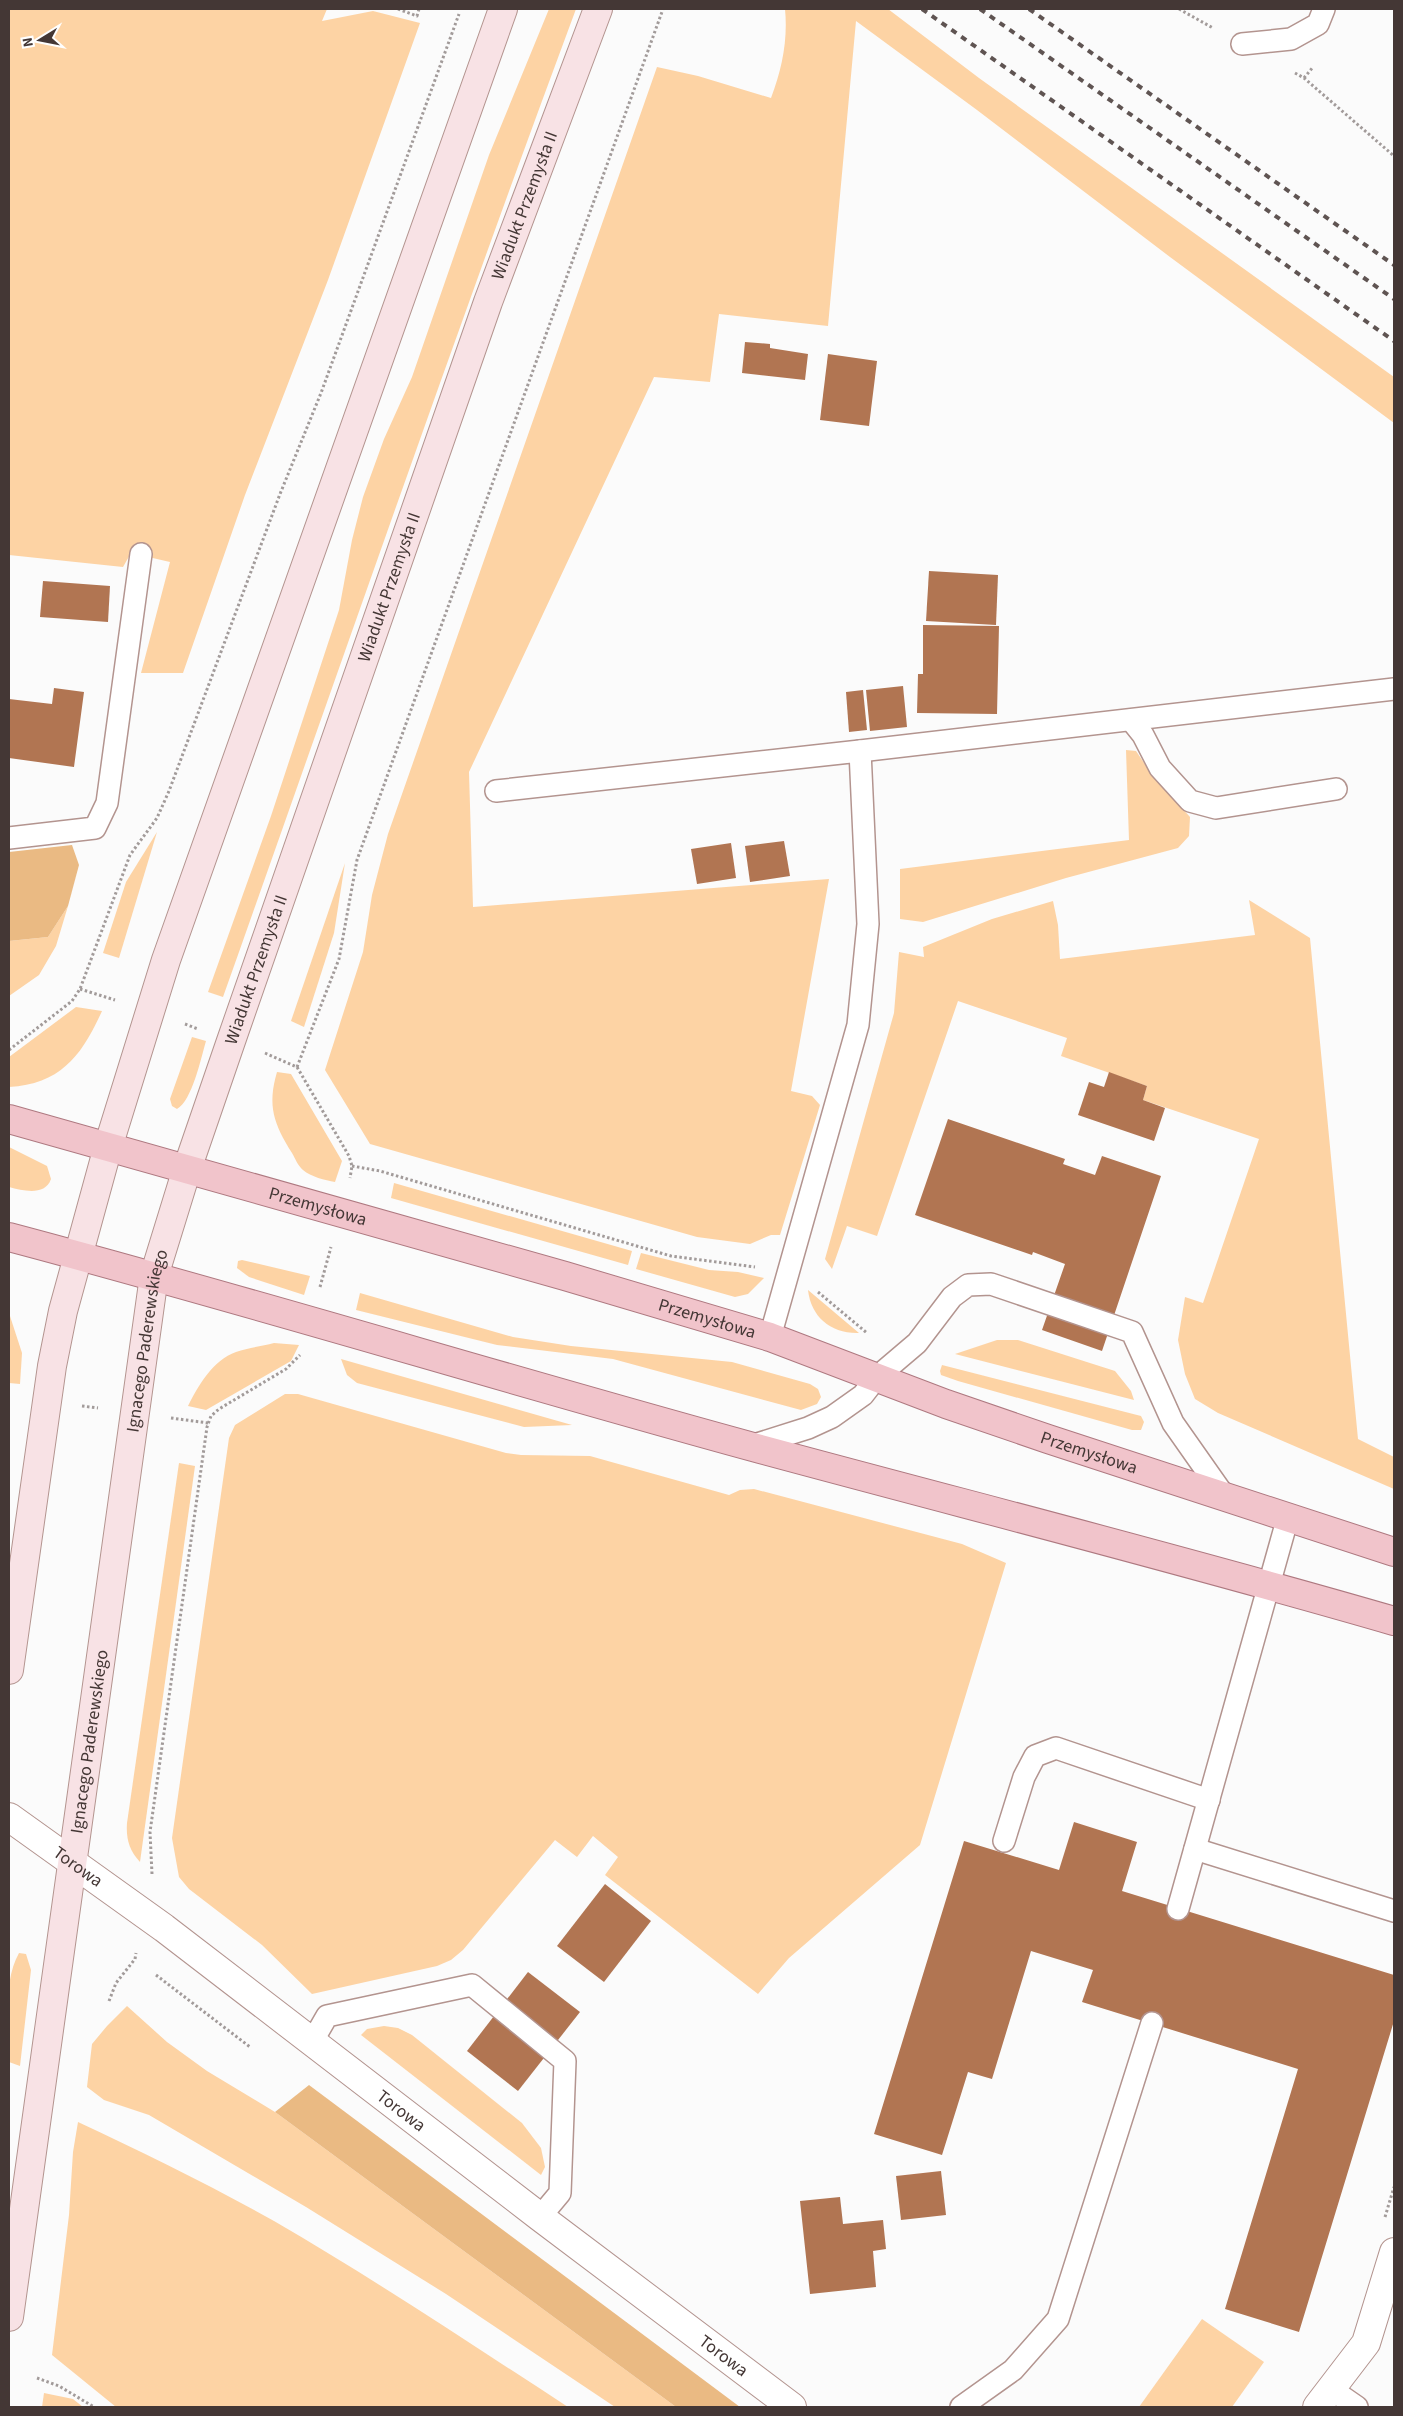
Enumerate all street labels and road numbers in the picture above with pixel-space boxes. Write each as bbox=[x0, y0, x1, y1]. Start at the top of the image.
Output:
street label: Wiadukt Przemysła II bbox=[485, 128, 564, 283]
street label: Wiadukt Przemysła II bbox=[352, 509, 427, 665]
street label: Wiadukt Przemysła II bbox=[219, 892, 294, 1048]
street label: Przemysłowa bbox=[266, 1181, 370, 1232]
street label: Ignacego Paderewskiego bbox=[120, 1246, 175, 1434]
street label: Przemysłowa bbox=[655, 1292, 759, 1345]
street label: Przemysłowa bbox=[1037, 1425, 1141, 1480]
street label: Ignacego Paderewskiego bbox=[64, 1648, 115, 1835]
street label: Torowa bbox=[48, 1840, 108, 1893]
street label: Torowa bbox=[371, 2084, 431, 2138]
street label: Torowa bbox=[694, 2329, 753, 2383]

